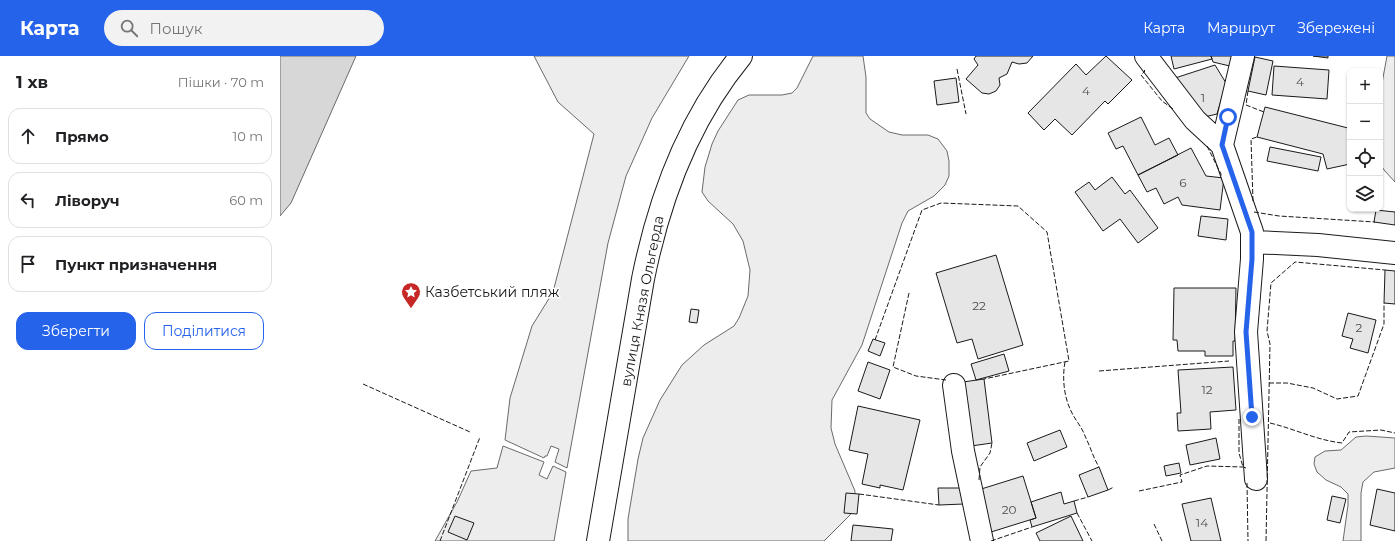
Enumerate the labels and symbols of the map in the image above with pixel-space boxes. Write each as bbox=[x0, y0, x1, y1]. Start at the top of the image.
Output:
house number: 4 bbox=[1296, 74, 1304, 89]
house number: 4 bbox=[1082, 83, 1090, 98]
house number: 1 bbox=[1201, 90, 1205, 105]
route start bbox=[1219, 108, 1237, 126]
house number: 6 bbox=[1179, 175, 1187, 190]
street label: вулиця Князя Ольгерда bbox=[617, 214, 667, 388]
place icon: Казбетський пляж bbox=[400, 281, 422, 309]
place label: Казбетський пляж bbox=[425, 283, 560, 301]
house number: 22 bbox=[972, 298, 986, 313]
house number: 2 bbox=[1356, 320, 1363, 335]
house number: 12 bbox=[1201, 382, 1213, 397]
route end bbox=[1243, 408, 1261, 426]
house number: 20 bbox=[1002, 502, 1016, 517]
house number: 14 bbox=[1196, 515, 1208, 530]

